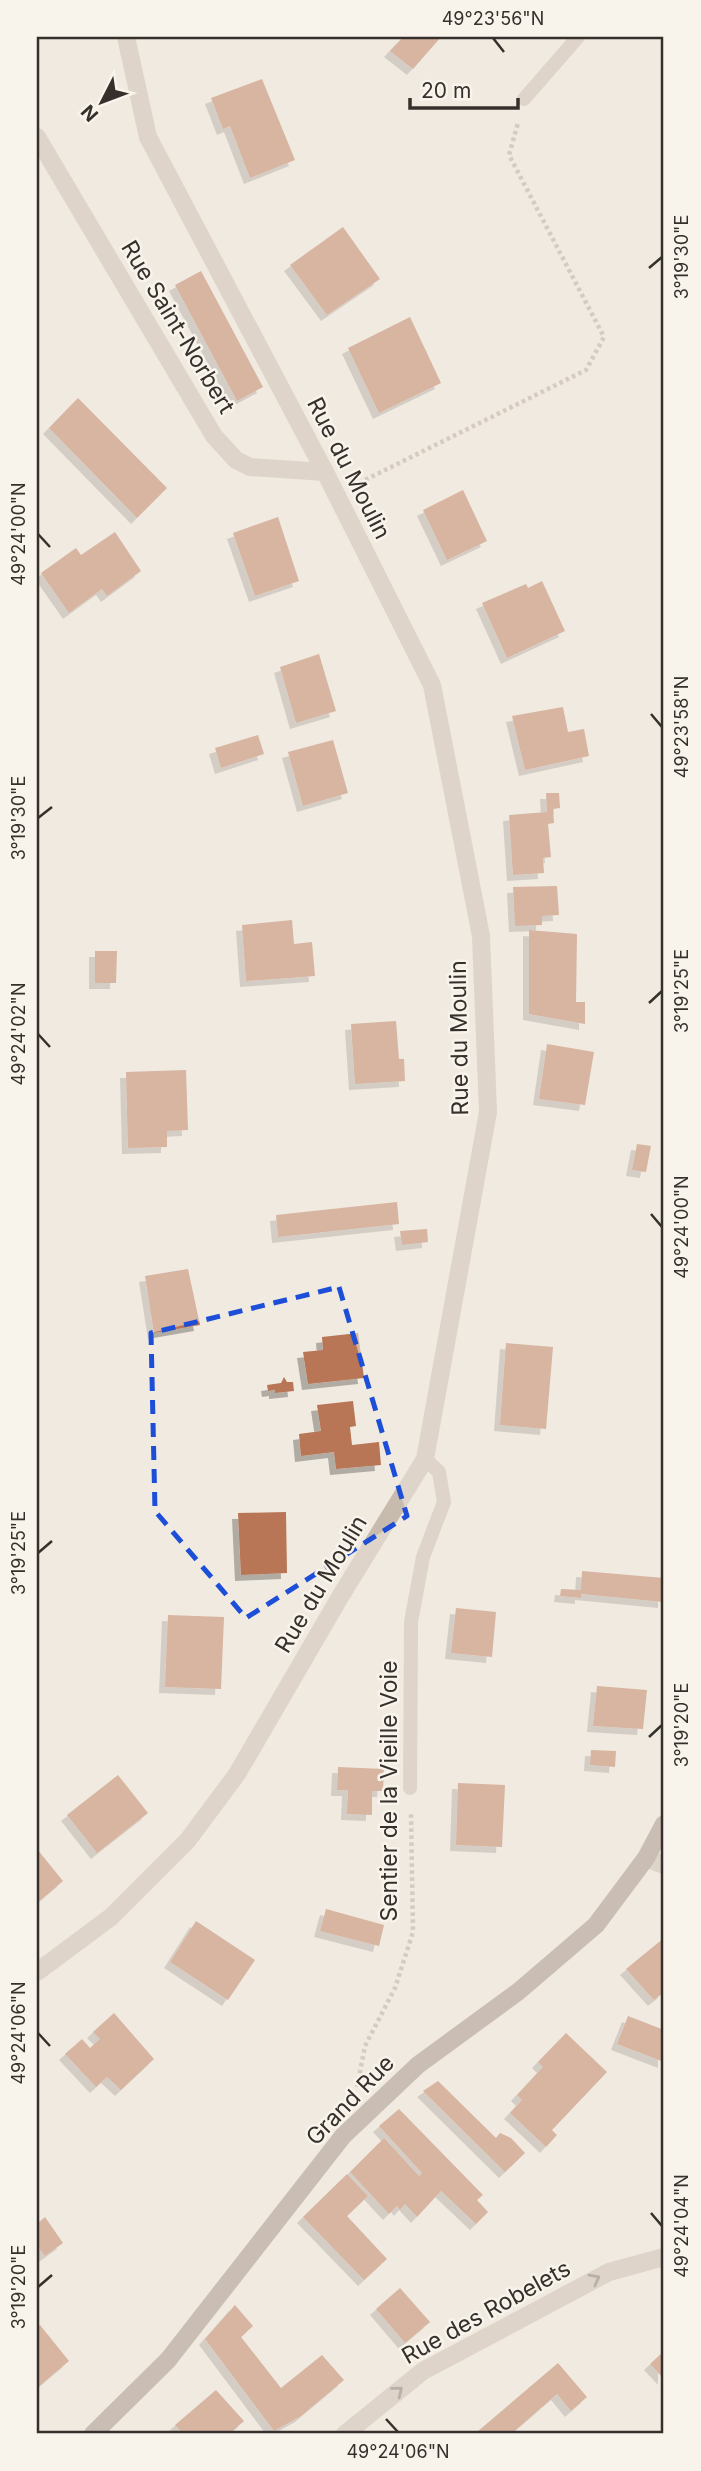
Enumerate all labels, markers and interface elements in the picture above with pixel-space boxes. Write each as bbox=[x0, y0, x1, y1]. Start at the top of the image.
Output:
text: 49°23'56"N bbox=[442, 8, 544, 29]
north arrow bbox=[66, 66, 136, 136]
scale bar bbox=[410, 66, 519, 110]
text: 20 m bbox=[421, 78, 471, 103]
text: N bbox=[76, 100, 103, 126]
text: 3°19'30"E bbox=[671, 215, 692, 299]
street label: Rue Saint-Norbert bbox=[115, 235, 241, 419]
street label: Rue du Moulin bbox=[301, 392, 397, 544]
text: 49°24'00"N bbox=[8, 482, 29, 586]
text: 49°23'58"N bbox=[671, 676, 692, 778]
text: 3°19'30"E bbox=[8, 776, 29, 860]
text: 3°19'25"E bbox=[671, 949, 692, 1033]
street label: Rue du Moulin bbox=[444, 960, 474, 1116]
text: 49°24'02"N bbox=[8, 983, 29, 1086]
text: 49°24'00"N bbox=[671, 1175, 692, 1279]
street label: Rue du Moulin bbox=[269, 1510, 373, 1658]
text: 3°19'25"E bbox=[8, 1511, 29, 1595]
street label: Sentier de la Vieille Voie bbox=[375, 1660, 403, 1922]
text: 3°19'20"E bbox=[671, 1683, 692, 1767]
text: 49°24'06"N bbox=[8, 1981, 29, 2085]
street label: Grand Rue bbox=[300, 2049, 400, 2151]
text: 49°24'04"N bbox=[671, 2174, 692, 2278]
text: 3°19'20"E bbox=[8, 2245, 29, 2329]
street label: Rue des Robelets bbox=[397, 2254, 575, 2370]
one-way arrow bbox=[588, 2274, 600, 2287]
one-way arrow bbox=[389, 2387, 402, 2399]
text: 49°24'06"N bbox=[346, 2441, 450, 2462]

